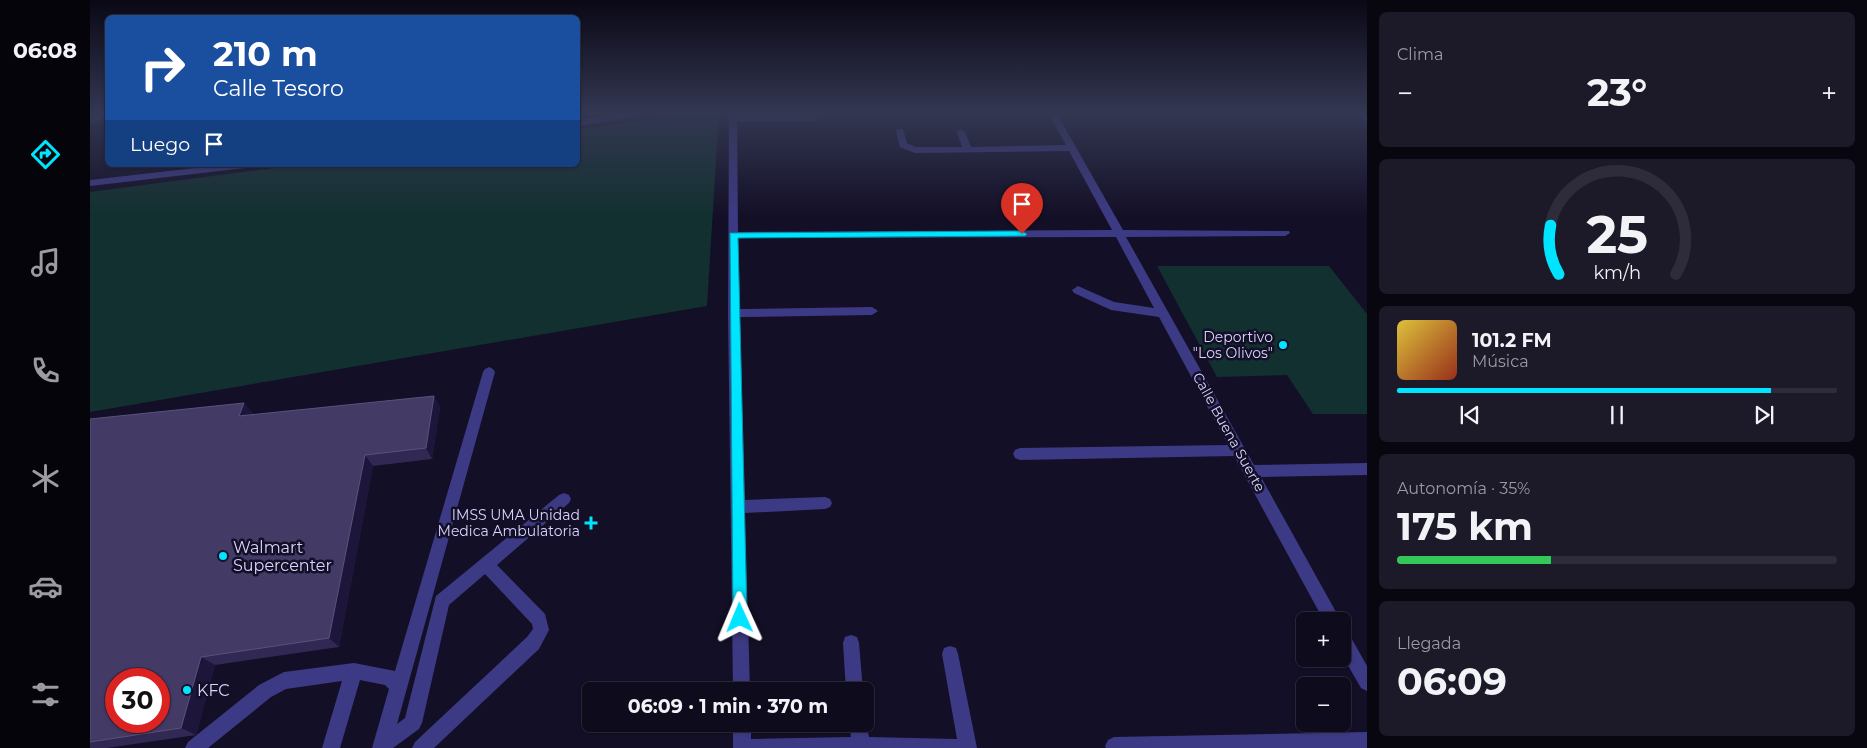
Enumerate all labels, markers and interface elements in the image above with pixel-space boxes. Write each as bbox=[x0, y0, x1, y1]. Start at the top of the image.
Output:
text: 210 m bbox=[213, 32, 318, 75]
icon: right bbox=[130, 35, 195, 100]
text: 06:08 bbox=[13, 37, 77, 64]
text: Clima bbox=[1397, 45, 1443, 64]
text: 23° bbox=[1587, 69, 1647, 116]
text: Calle Tesoro bbox=[213, 75, 344, 102]
text: − bbox=[1397, 76, 1413, 110]
text: + bbox=[1821, 76, 1837, 110]
icon: arrive bbox=[200, 130, 228, 158]
text: Luego bbox=[130, 133, 190, 156]
icon: directions bbox=[28, 137, 63, 172]
pin bbox=[1001, 183, 1043, 234]
icon: arrive bbox=[1008, 190, 1036, 218]
text: 25 bbox=[1586, 203, 1648, 266]
icon: music bbox=[28, 245, 63, 280]
text: km/h bbox=[1593, 262, 1641, 283]
place label: Deportivo "Los Olivos" bbox=[1193, 328, 1273, 362]
text: 101.2 FM bbox=[1472, 329, 1552, 352]
marker: Deportivo "Los Olivos" bbox=[1277, 339, 1289, 351]
text: Música bbox=[1472, 352, 1529, 371]
icon: phone bbox=[28, 353, 63, 388]
street label: Calle Buena Suerte bbox=[1189, 369, 1269, 495]
icon: previous bbox=[1456, 401, 1484, 429]
icon: pause bbox=[1603, 401, 1631, 429]
icon: next bbox=[1750, 401, 1778, 429]
icon: climate bbox=[28, 461, 63, 496]
text: Autonomía · 35% bbox=[1397, 479, 1530, 498]
text: 175 km bbox=[1397, 503, 1533, 550]
place label: IMSS UMA Unidad Medica Ambulatoria bbox=[438, 506, 580, 540]
marker: IMSS UMA Unidad Medica Ambulatoria bbox=[584, 516, 598, 530]
place label: Walmart Supercenter bbox=[233, 538, 332, 575]
marker: Walmart Supercenter bbox=[217, 550, 229, 562]
icon: car bbox=[28, 569, 63, 604]
position arrow bbox=[713, 591, 765, 643]
map controls bbox=[1296, 612, 1351, 732]
button: + bbox=[1296, 612, 1351, 667]
text: Llegada bbox=[1397, 634, 1461, 653]
text: 06:09 bbox=[1397, 658, 1507, 705]
speed limit sign: 30 bbox=[105, 668, 170, 733]
icon: filters bbox=[28, 677, 63, 712]
button: − bbox=[1296, 677, 1351, 732]
place label: KFC bbox=[197, 681, 230, 700]
marker: KFC bbox=[181, 684, 193, 696]
text: 06:09 · 1 min · 370 m bbox=[628, 695, 828, 718]

